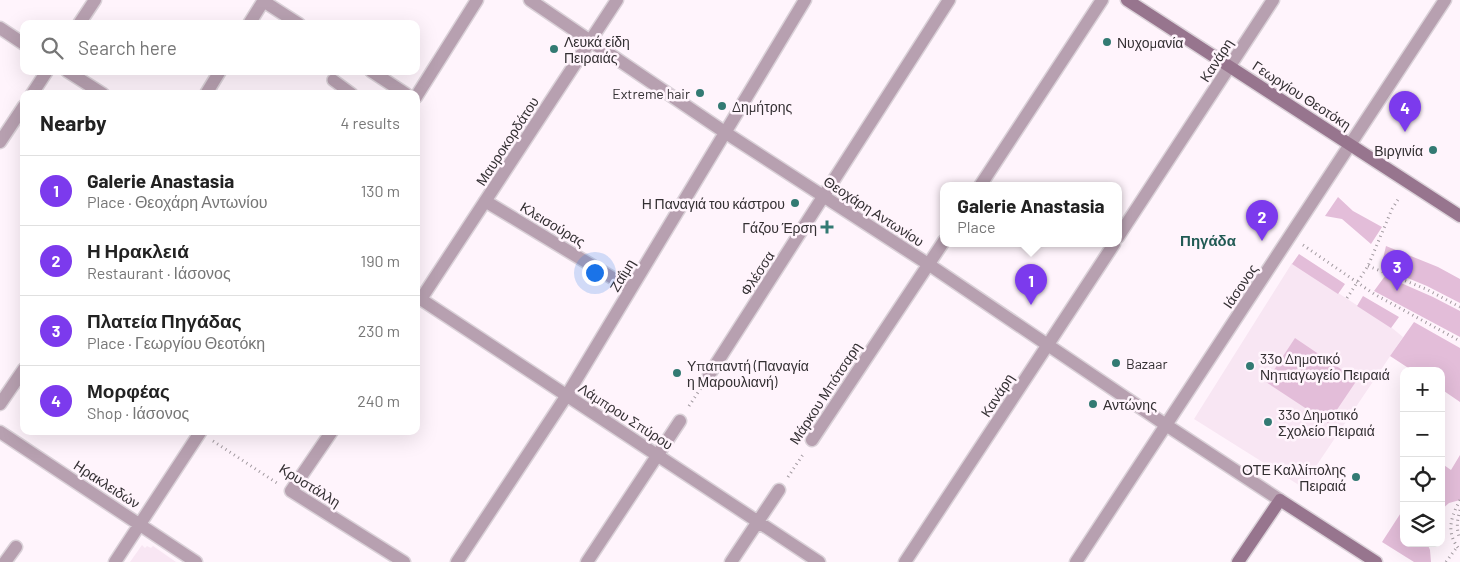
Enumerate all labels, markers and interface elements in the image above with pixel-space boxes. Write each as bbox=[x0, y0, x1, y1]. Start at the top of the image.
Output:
search box bbox=[20, 20, 420, 75]
place label: Λευκά είδη Πειραιάς bbox=[564, 33, 630, 66]
icon: search bbox=[38, 34, 66, 62]
place label: Νυχομανία bbox=[1117, 34, 1183, 51]
street label: Κανάρη bbox=[1196, 35, 1236, 85]
text: Search here bbox=[78, 36, 177, 59]
marker: Νυχομανία bbox=[1101, 36, 1113, 48]
marker: Λευκά είδη Πειραιάς bbox=[548, 43, 560, 55]
street label: Γεωργίου Θεοτόκη bbox=[1250, 57, 1354, 133]
place label: Extreme hair bbox=[612, 85, 690, 102]
marker: Extreme hair bbox=[694, 87, 706, 99]
pin: 4 bbox=[1389, 91, 1421, 132]
street label: Μαυροκορδάτου bbox=[472, 93, 542, 189]
place label: Δημήτρης bbox=[732, 98, 792, 115]
marker: Δημήτρης bbox=[716, 100, 728, 112]
text: Nearby bbox=[40, 110, 106, 135]
text: 4 results bbox=[340, 113, 400, 132]
place label: Βιργινία bbox=[1374, 142, 1423, 159]
marker: Βιργινία bbox=[1427, 144, 1439, 156]
text: Galerie Anastasia bbox=[87, 169, 234, 192]
street label: Θεοχάρη Αντωνίου bbox=[821, 172, 927, 250]
text: 1 bbox=[53, 181, 59, 200]
text: 130 m bbox=[361, 181, 400, 200]
popup bbox=[940, 182, 1122, 247]
text: Place · Θεοχάρη Αντωνίου bbox=[87, 192, 268, 211]
text: Galerie Anastasia bbox=[957, 194, 1105, 217]
place label: Η Παναγιά του κάστρου bbox=[642, 195, 785, 212]
marker: Η Παναγιά του κάστρου bbox=[789, 197, 801, 209]
street label: Κλεισούρας bbox=[518, 198, 589, 250]
pin: 2 bbox=[1246, 200, 1278, 241]
text: Place bbox=[957, 217, 996, 236]
place label: Γάζου Έρση bbox=[742, 219, 817, 236]
marker: Γάζου Έρση bbox=[821, 221, 833, 233]
district label: Πηγάδα bbox=[1180, 231, 1237, 249]
text: Η Ηρακλειά bbox=[87, 239, 189, 262]
street label: Φλέσσα bbox=[736, 247, 778, 299]
pin: 3 bbox=[1381, 250, 1413, 291]
text: 2 bbox=[52, 251, 60, 270]
text: 190 m bbox=[361, 251, 400, 270]
street label: Ζαΐμη bbox=[606, 256, 638, 294]
your location bbox=[582, 260, 608, 286]
street label: Ιάσονος bbox=[1219, 260, 1261, 311]
text: Restaurant · Ιάσονος bbox=[87, 263, 231, 282]
pin: 1 bbox=[1015, 264, 1047, 305]
text: Πλατεία Πηγάδας bbox=[87, 309, 242, 332]
text: 3 bbox=[52, 321, 60, 340]
text: 230 m bbox=[358, 321, 400, 340]
text: Place · Γεωργίου Θεοτόκη bbox=[87, 333, 265, 352]
street label: Μάρκου Μπότσαρη bbox=[785, 339, 865, 447]
place label: 33ο Δημοτικό Νηπιαγωγείο Πειραιά bbox=[1260, 350, 1390, 383]
place label: Bazaar bbox=[1126, 355, 1167, 372]
place label: Υπαπαντή (Παναγία η Μαρουλιανή) bbox=[687, 357, 809, 390]
marker: Bazaar bbox=[1110, 357, 1122, 369]
marker: 33ο Δημοτικό Νηπιαγωγείο Πειραιά bbox=[1244, 360, 1256, 372]
marker: Υπαπαντή (Παναγία η Μαρουλιανή) bbox=[671, 367, 683, 379]
map controls bbox=[1400, 367, 1445, 547]
button: + bbox=[1400, 367, 1445, 412]
street label: Κανάρη bbox=[977, 370, 1017, 420]
text: Μορφέας bbox=[87, 379, 170, 402]
street label: Λάμπρου Σπύρου bbox=[576, 379, 676, 453]
text: 4 bbox=[51, 391, 61, 410]
text: 240 m bbox=[357, 391, 400, 410]
place label: Αντώνης bbox=[1103, 396, 1157, 413]
marker: Αντώνης bbox=[1087, 398, 1099, 410]
text: Shop · Ιάσονος bbox=[87, 403, 189, 422]
place label: 33ο Δημοτικό Σχολείο Πειραιά bbox=[1278, 406, 1375, 439]
button: − bbox=[1400, 412, 1445, 457]
marker: 33ο Δημοτικό Σχολείο Πειραιά bbox=[1262, 416, 1274, 428]
street label: Ηρακλειδών bbox=[71, 456, 143, 512]
button: locate bbox=[1400, 457, 1445, 502]
street label: Κρυστάλλη bbox=[276, 460, 344, 510]
place label: ΟΤΕ Καλλίπολης Πειραιά bbox=[1242, 461, 1346, 494]
marker: ΟΤΕ Καλλίπολης Πειραιά bbox=[1350, 471, 1362, 483]
button: layers bbox=[1400, 502, 1445, 547]

